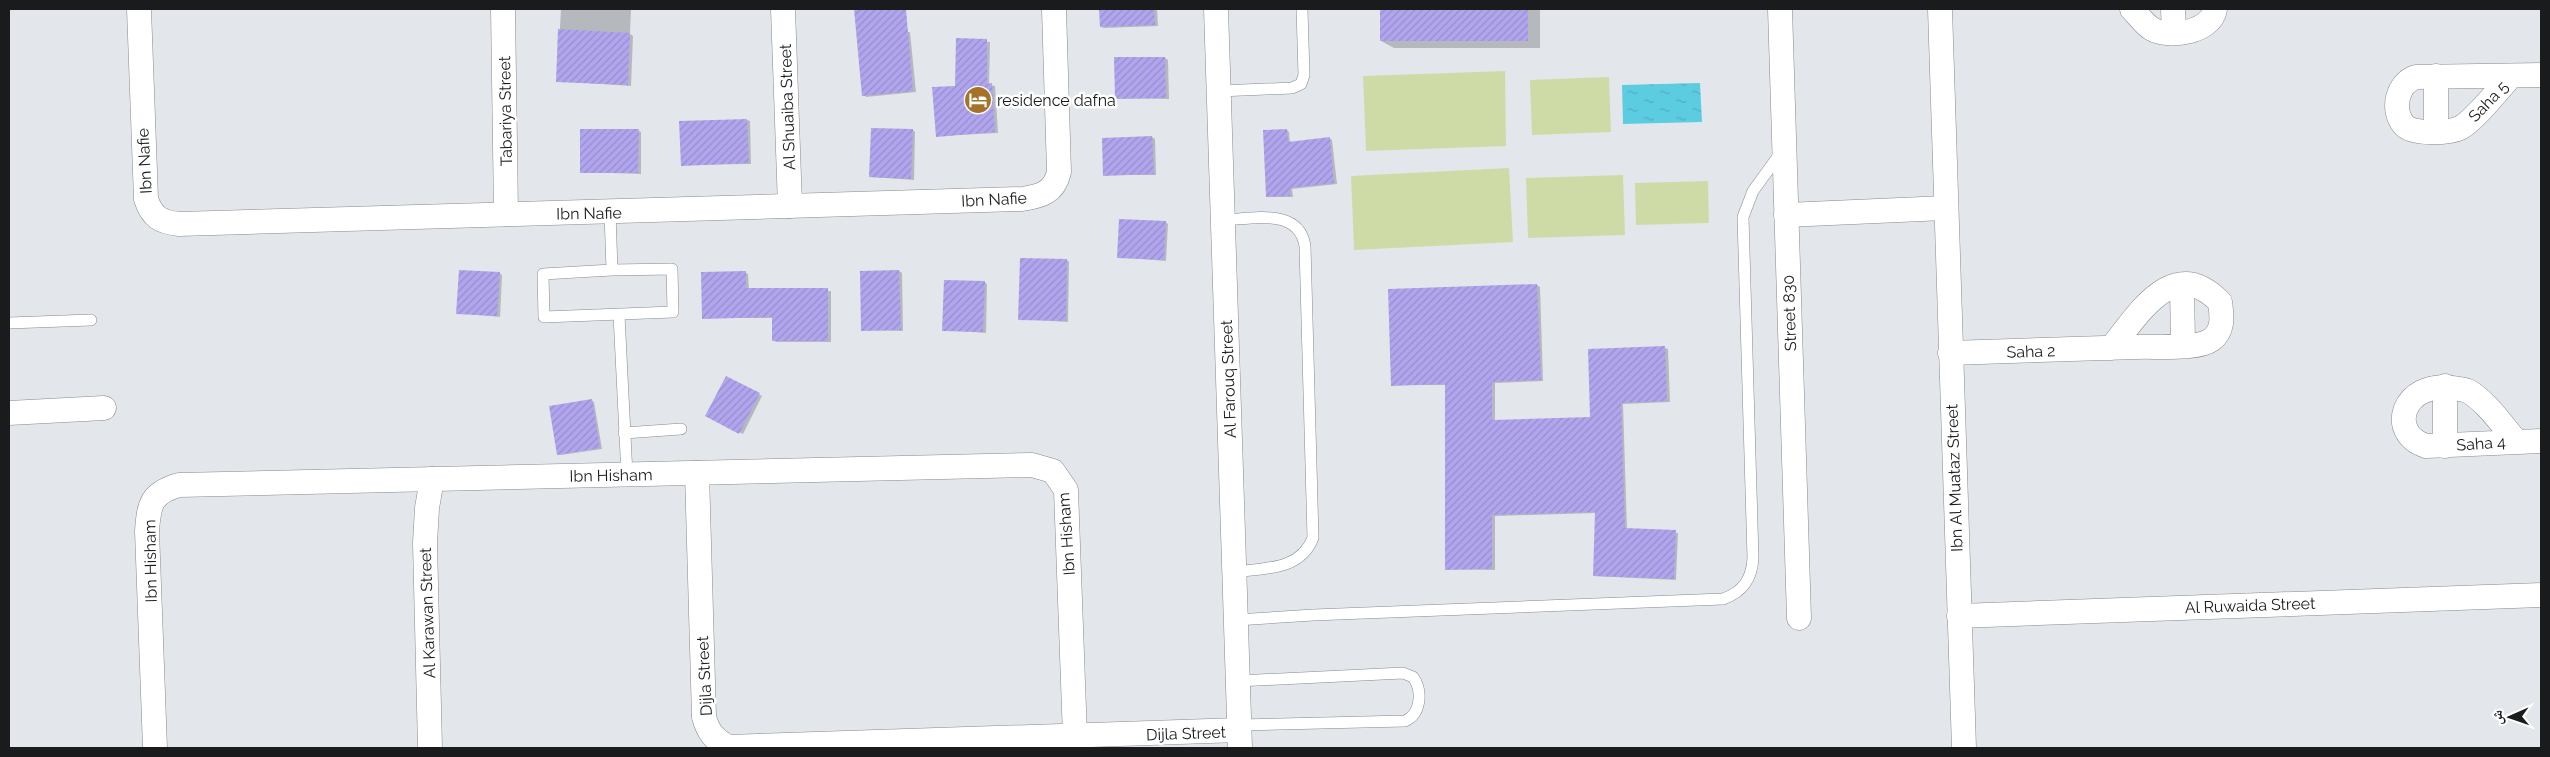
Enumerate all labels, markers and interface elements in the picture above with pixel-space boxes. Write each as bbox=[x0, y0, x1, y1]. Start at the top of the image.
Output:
street label: Al Shuaiba Street bbox=[776, 43, 799, 171]
street label: Tabariya Street bbox=[495, 55, 516, 166]
street label: Saha 5 bbox=[2464, 77, 2513, 126]
hotel icon: residence dafna bbox=[963, 85, 993, 115]
place label: residence dafna bbox=[997, 91, 1116, 110]
street label: Ibn Nafie bbox=[133, 128, 156, 194]
street label: Ibn Nafie bbox=[961, 188, 1027, 211]
street label: Ibn Nafie bbox=[556, 203, 622, 224]
street label: Street 830 bbox=[1779, 275, 1800, 351]
street label: Al Farouq Street bbox=[1217, 319, 1240, 439]
street label: Saha 2 bbox=[2006, 341, 2056, 362]
street label: Ibn Al Muataz Street bbox=[1942, 403, 1967, 552]
street label: Saha 4 bbox=[2456, 432, 2507, 455]
street label: Ibn Hisham bbox=[569, 465, 653, 486]
street label: Ibn Hisham bbox=[1054, 492, 1079, 576]
street label: Ibn Hisham bbox=[140, 519, 161, 603]
street label: Al Karawan Street bbox=[416, 547, 439, 679]
street label: Al Ruwaida Street bbox=[2184, 594, 2316, 617]
street label: Dijla Street bbox=[693, 635, 716, 716]
north arrow bbox=[2485, 692, 2535, 742]
text: ش bbox=[2489, 710, 2506, 725]
street label: Dijla Street bbox=[1146, 723, 1227, 744]

